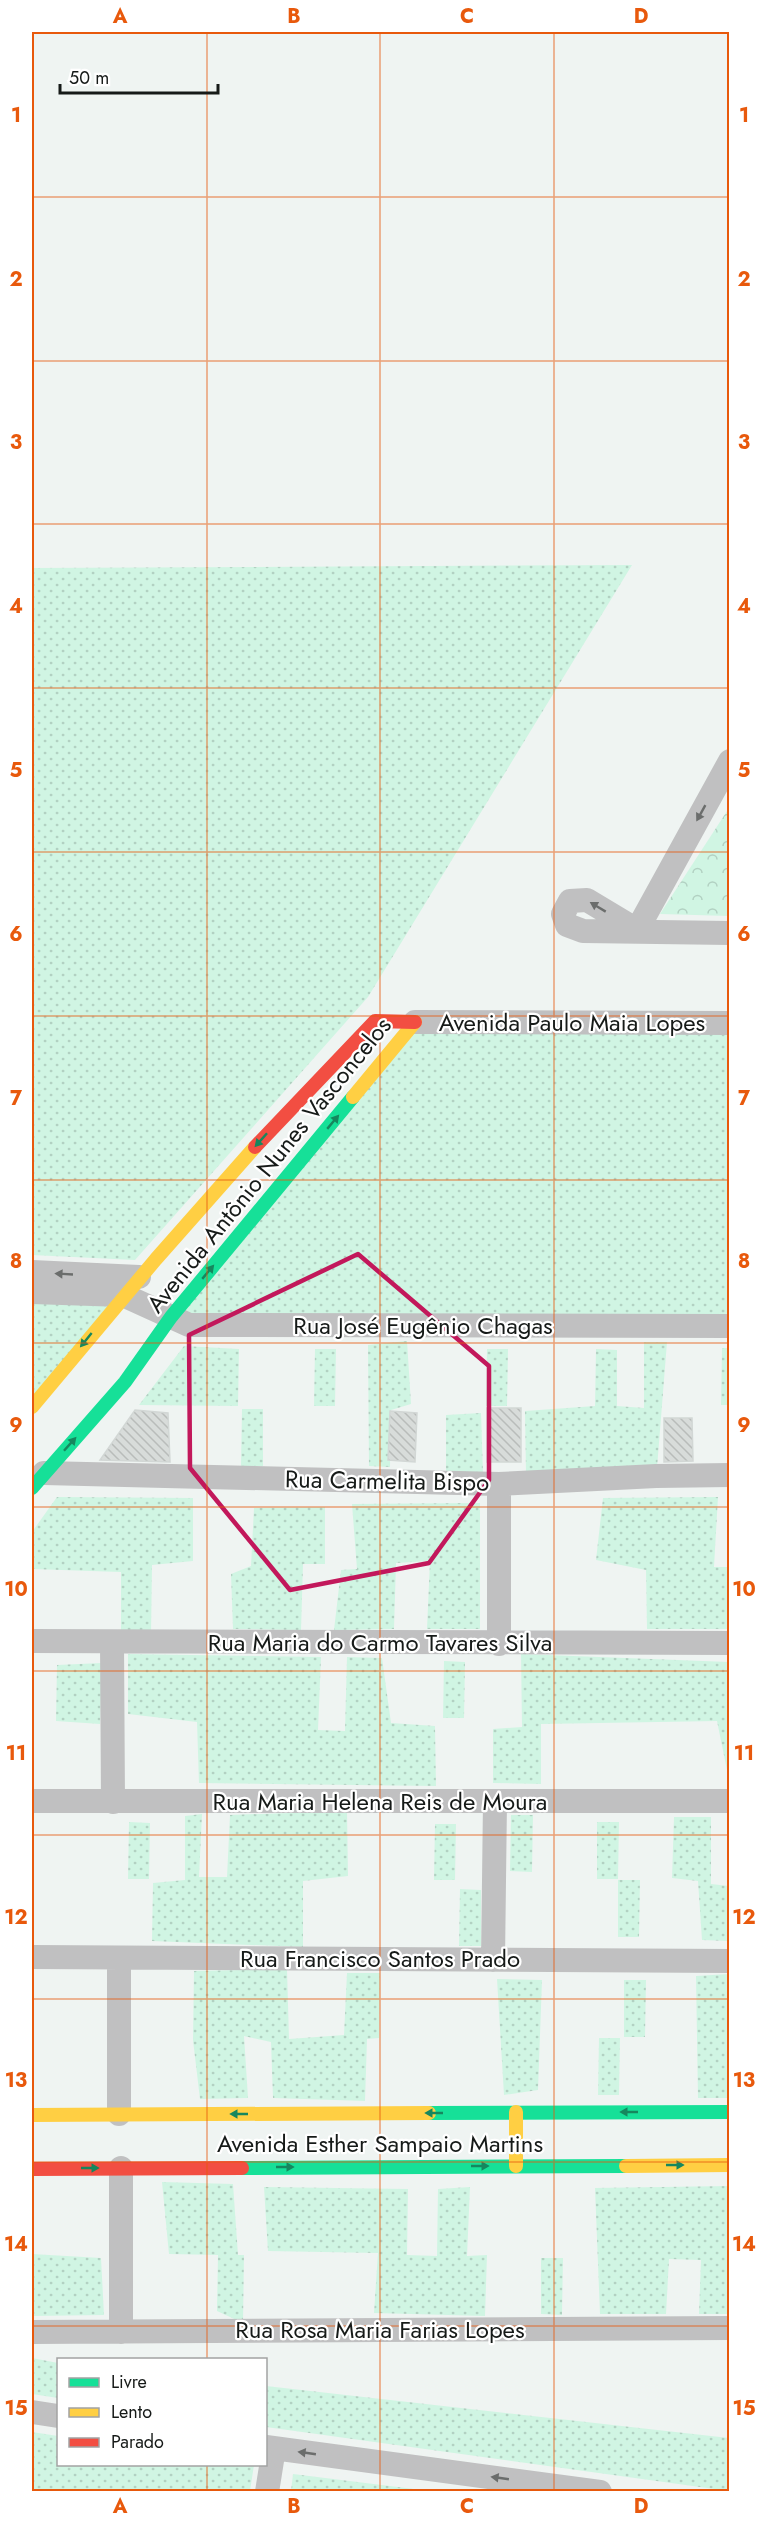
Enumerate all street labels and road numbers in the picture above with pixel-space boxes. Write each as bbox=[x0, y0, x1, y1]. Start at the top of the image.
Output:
street label: Avenida Paulo Maia Lopes bbox=[439, 1005, 705, 1040]
street label: Avenida Antônio Nunes Vasconcelos bbox=[138, 1009, 399, 1320]
street label: Rua José Eugênio Chagas bbox=[293, 1308, 553, 1343]
street label: Rua Carmelita Bispo bbox=[285, 1461, 490, 1500]
street label: Rua Maria do Carmo Tavares Silva bbox=[208, 1625, 552, 1660]
street label: Rua Maria Helena Reis de Moura bbox=[213, 1784, 547, 1819]
street label: Rua Francisco Santos Prado bbox=[240, 1941, 520, 1976]
street label: Avenida Esther Sampaio Martins bbox=[217, 2126, 543, 2161]
street label: Rua Rosa Maria Farias Lopes bbox=[235, 2312, 525, 2347]

